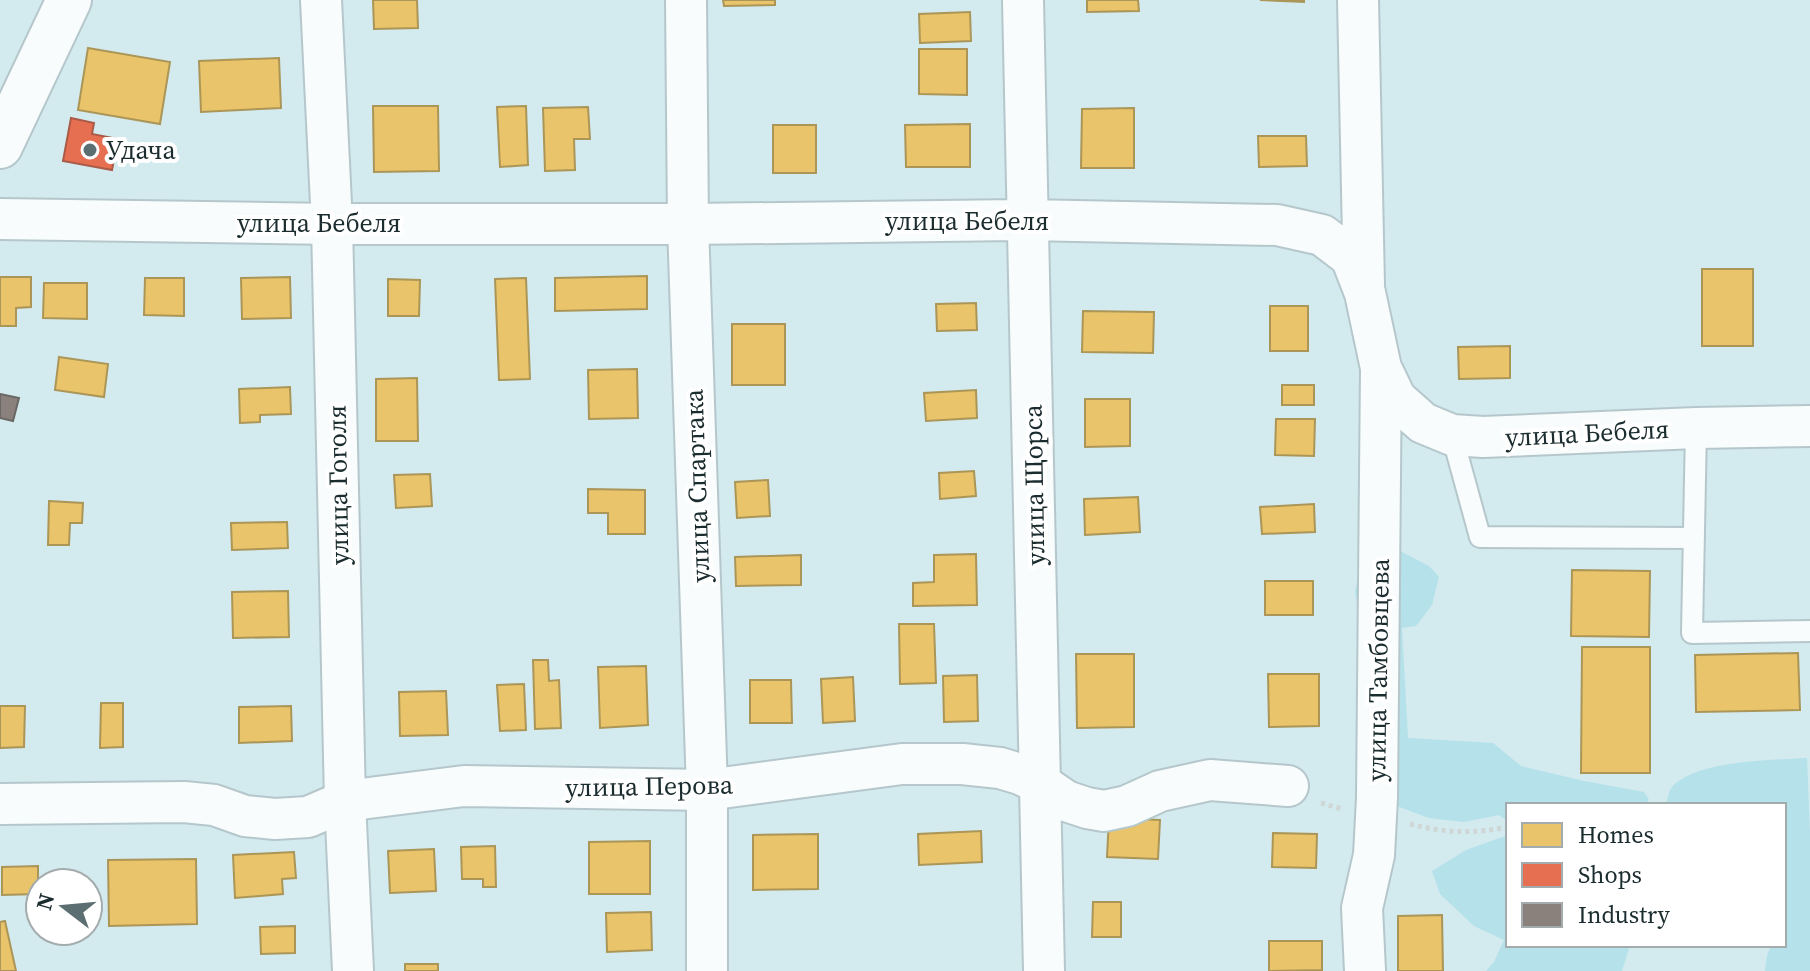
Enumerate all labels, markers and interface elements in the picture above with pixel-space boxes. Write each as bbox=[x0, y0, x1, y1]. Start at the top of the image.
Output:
place label: Удача bbox=[106, 132, 176, 168]
marker: Удача bbox=[81, 141, 99, 159]
street label: улица Бебеля bbox=[885, 203, 1049, 239]
street label: улица Бебеля bbox=[237, 205, 401, 241]
street label: улица Спартака bbox=[676, 388, 718, 583]
street label: улица Щорса bbox=[1015, 403, 1053, 566]
street label: улица Гоголя bbox=[319, 404, 357, 566]
street label: улица Бебеля bbox=[1504, 411, 1670, 455]
street label: улица Тамбовцева bbox=[1358, 557, 1398, 782]
street label: улица Перова bbox=[565, 767, 734, 805]
legend bbox=[1506, 803, 1786, 947]
text: Homes bbox=[1578, 818, 1654, 851]
text: Shops bbox=[1578, 858, 1642, 891]
north arrow bbox=[24, 867, 104, 947]
text: N bbox=[28, 890, 61, 913]
text: Industry bbox=[1578, 898, 1670, 931]

